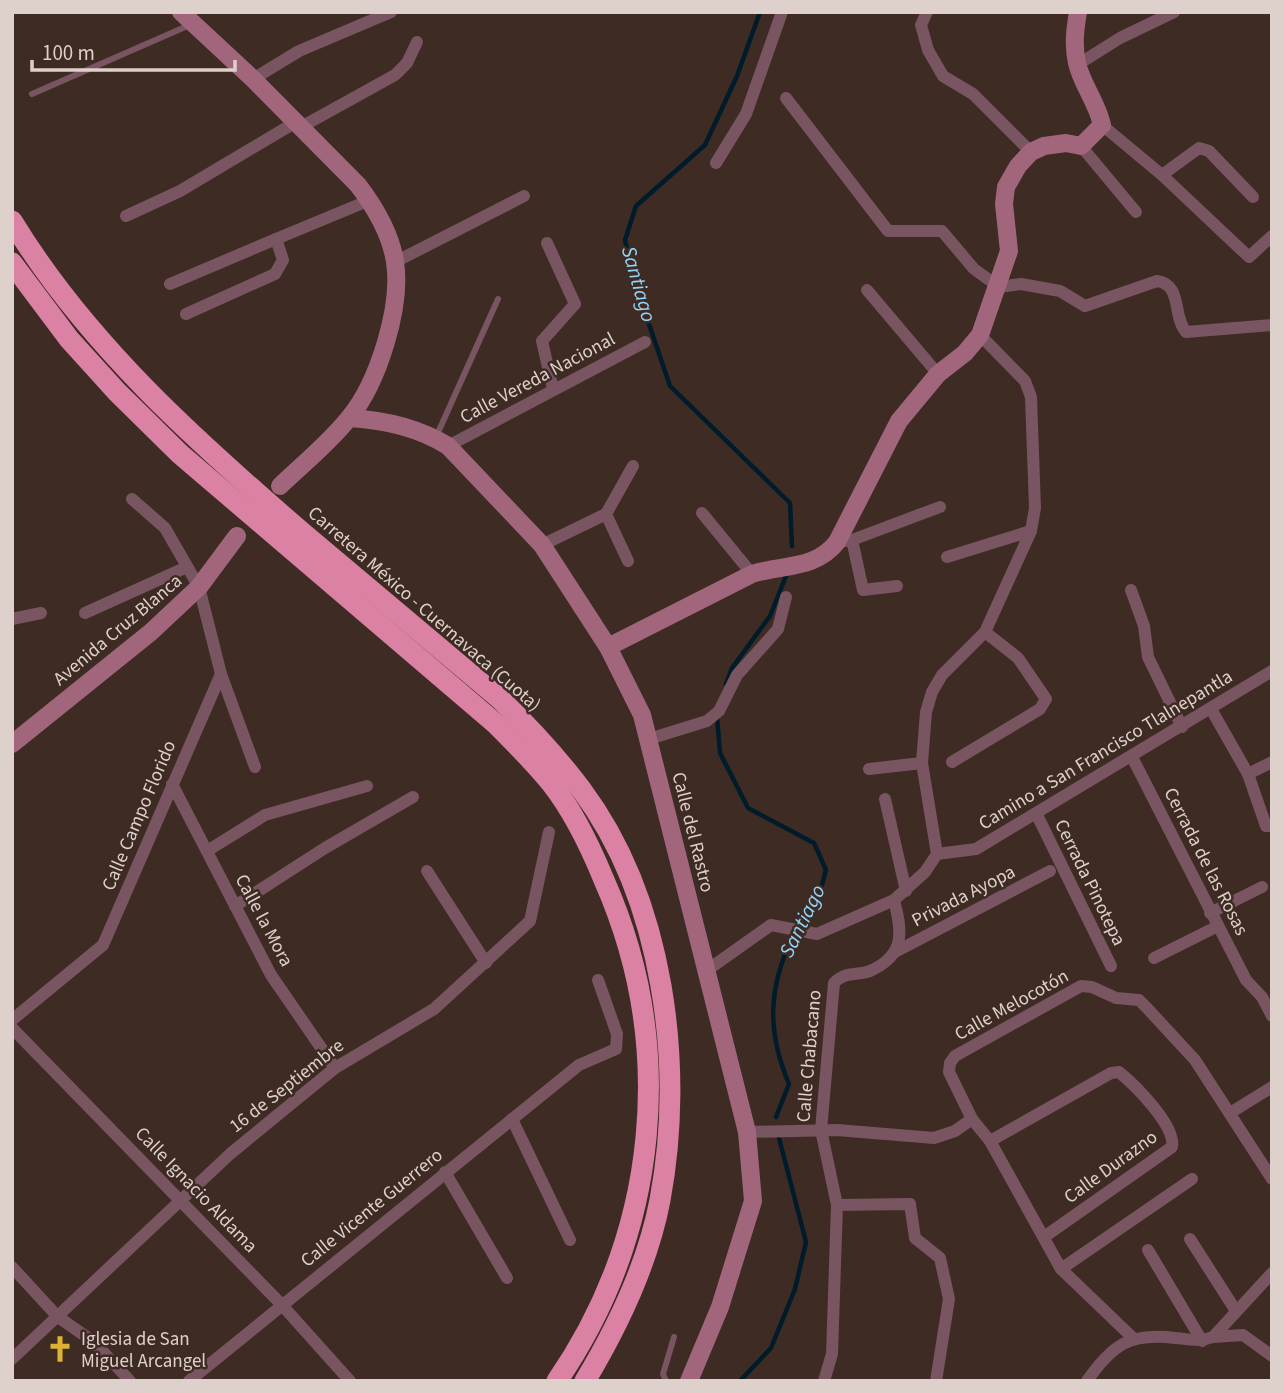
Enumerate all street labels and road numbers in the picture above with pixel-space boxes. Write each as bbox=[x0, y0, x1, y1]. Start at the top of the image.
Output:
street label: Calle Vereda Nacional bbox=[455, 326, 620, 431]
street label: Carretera México - Cuernavaca (Cuota) bbox=[302, 500, 546, 718]
street label: Avenida Cruz Blanca bbox=[48, 568, 188, 692]
street label: Camino a San Francisco Tlalnepantla bbox=[974, 664, 1238, 837]
street label: Calle Campo Florido bbox=[96, 736, 183, 895]
street label: Calle del Rastro bbox=[665, 769, 721, 895]
street label: Cerrada de las Rosas bbox=[1157, 783, 1255, 940]
street label: Cerrada Pinotepa bbox=[1047, 815, 1132, 950]
street label: Privada Ayopa bbox=[907, 859, 1020, 934]
street label: Calle la Mora bbox=[228, 870, 299, 972]
street label: Calle Melocotón bbox=[950, 963, 1074, 1048]
street label: Calle Chabacano bbox=[790, 989, 829, 1123]
street label: 16 de Septiembre bbox=[224, 1033, 350, 1140]
street label: Calle Ignacio Aldama bbox=[129, 1121, 263, 1259]
street label: Calle Durazno bbox=[1059, 1124, 1163, 1210]
street label: Calle Vicente Guerrero bbox=[295, 1142, 449, 1274]

